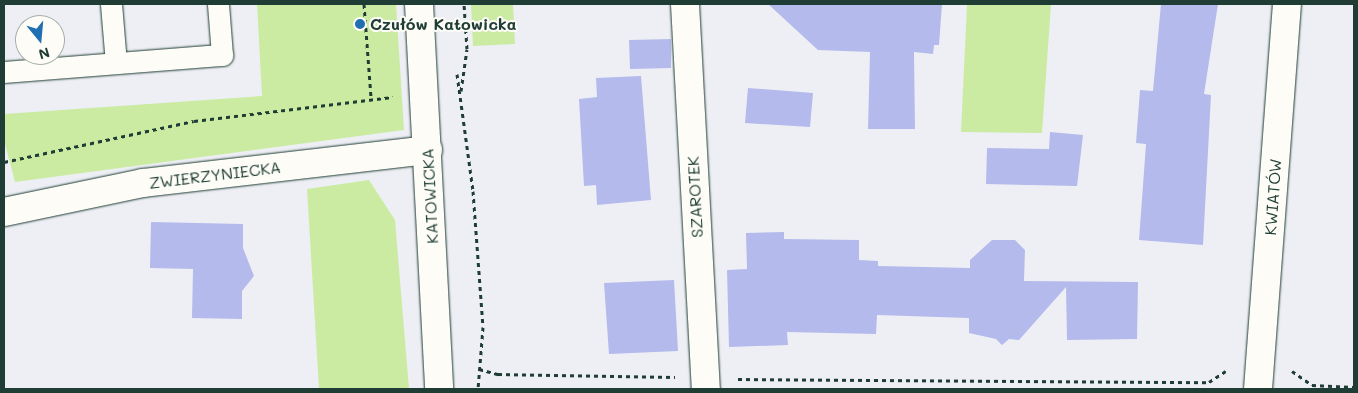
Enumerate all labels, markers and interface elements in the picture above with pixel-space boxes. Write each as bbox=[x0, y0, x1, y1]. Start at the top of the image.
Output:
place label: Czułów Katowicka bbox=[370, 14, 517, 34]
north arrow bbox=[15, 15, 65, 65]
marker: Czułów Katowicka bbox=[354, 18, 366, 30]
text: N bbox=[36, 43, 52, 65]
street label: KATOWICKA bbox=[418, 148, 442, 244]
street label: SZAROTEK bbox=[683, 156, 707, 238]
street label: ZWIERZYNIECKA bbox=[148, 157, 282, 193]
street label: KWIATÓW bbox=[1261, 158, 1285, 236]

